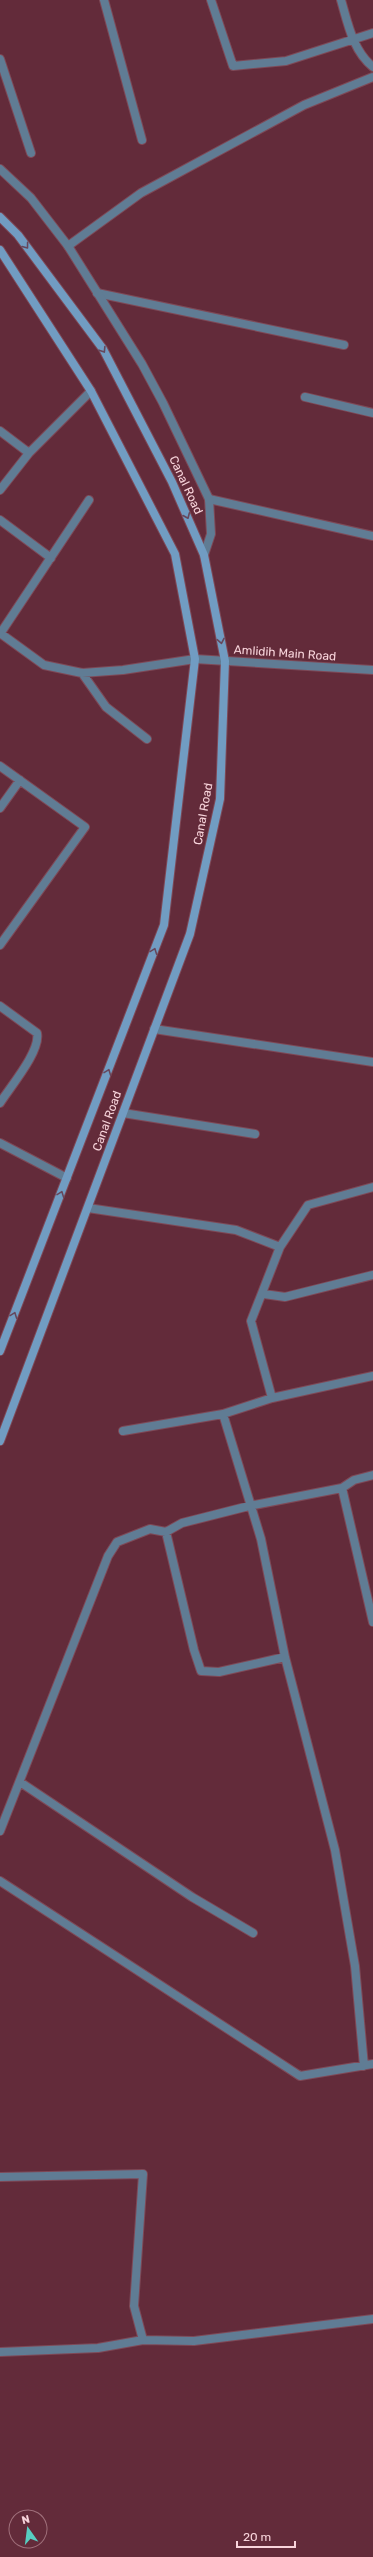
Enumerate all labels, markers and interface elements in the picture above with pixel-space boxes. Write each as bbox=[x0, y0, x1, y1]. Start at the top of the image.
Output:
one-way arrow bbox=[21, 241, 28, 248]
one-way arrow bbox=[98, 346, 106, 353]
street label: Canal Road bbox=[166, 454, 206, 516]
one-way arrow bbox=[182, 512, 190, 519]
one-way arrow bbox=[217, 638, 225, 644]
street label: Amlidih Main Road bbox=[233, 642, 337, 664]
street label: Canal Road bbox=[191, 782, 215, 846]
one-way arrow bbox=[150, 947, 158, 954]
one-way arrow bbox=[103, 1069, 111, 1076]
street label: Canal Road bbox=[90, 1089, 124, 1153]
one-way arrow bbox=[56, 1190, 64, 1197]
one-way arrow bbox=[10, 1311, 18, 1318]
north arrow bbox=[8, 2509, 48, 2549]
text: N bbox=[20, 2512, 31, 2527]
scale bar bbox=[237, 2523, 295, 2549]
text: 20 m bbox=[243, 2530, 271, 2544]

